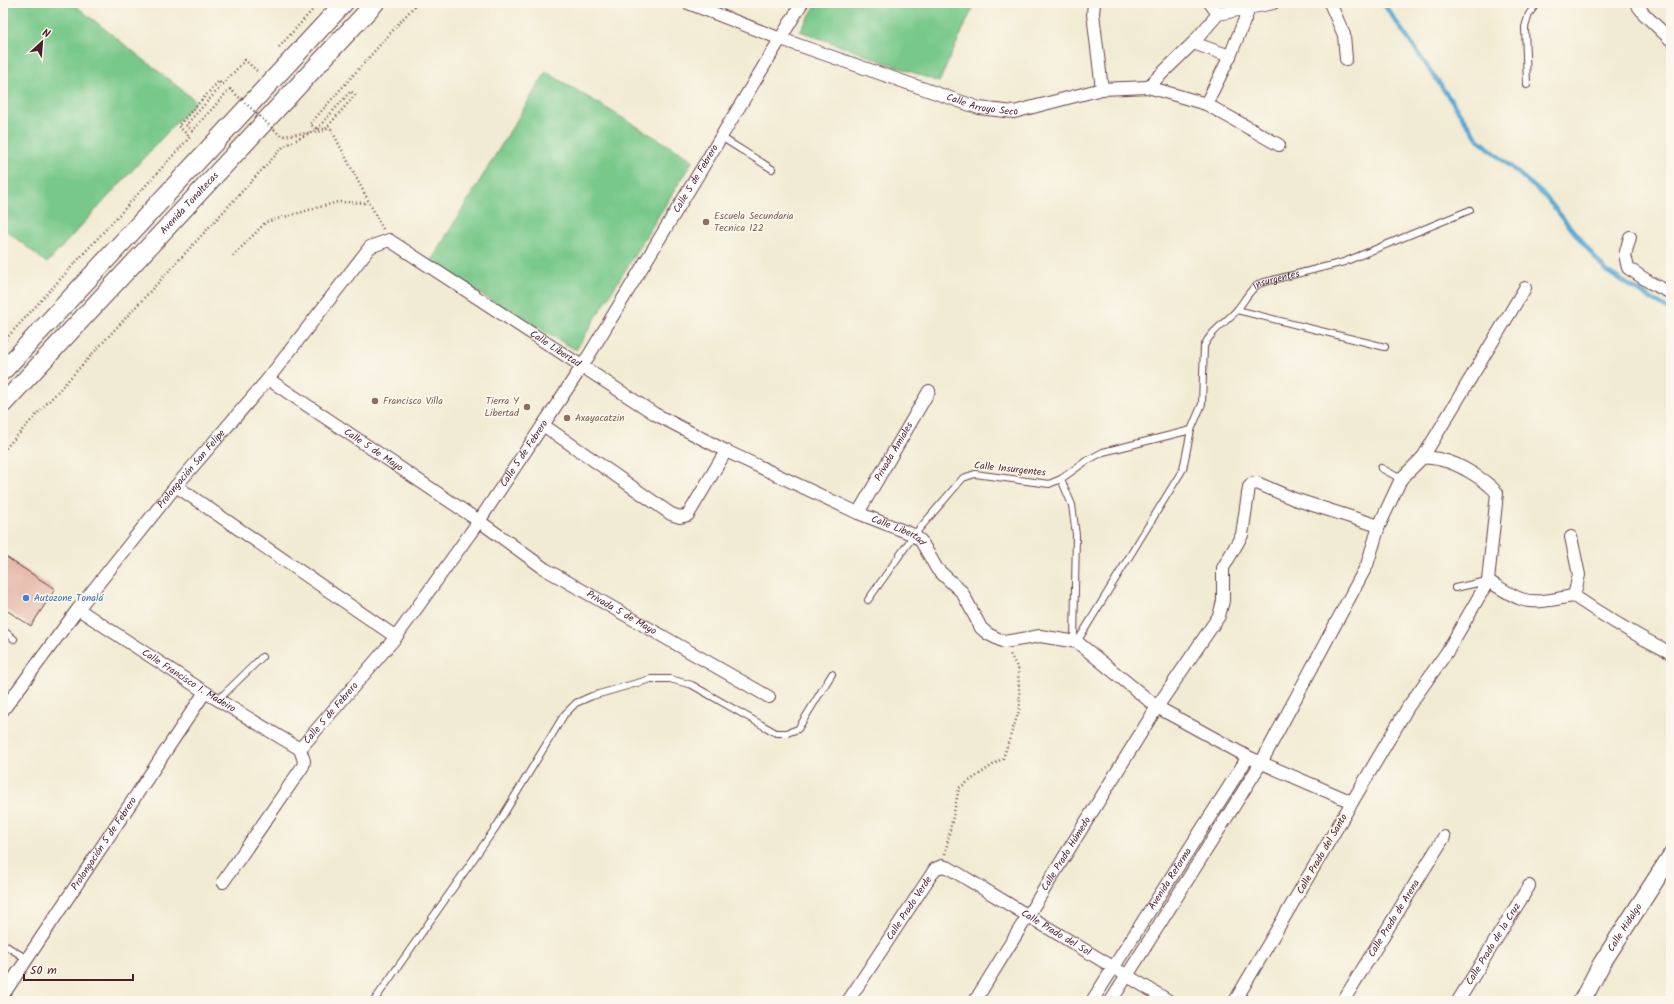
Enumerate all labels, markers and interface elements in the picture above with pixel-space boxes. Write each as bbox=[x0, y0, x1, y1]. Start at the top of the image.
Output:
north arrow bbox=[22, 22, 62, 62]
text: N bbox=[39, 24, 53, 44]
street label: Calle Arroyo Seco bbox=[944, 89, 1020, 120]
street label: Calle 5 de Febrero bbox=[669, 141, 723, 216]
street label: Avenida Tonaltecas bbox=[156, 168, 223, 238]
place label: Escuela Secundaria Tecnica 122 bbox=[714, 208, 794, 236]
marker: Escuela Secundaria Tecnica 122 bbox=[701, 217, 711, 227]
street label: Insurgentes bbox=[1249, 265, 1302, 294]
street label: Calle Libertad bbox=[526, 326, 585, 372]
place label: Francisco Villa bbox=[383, 393, 443, 409]
place label: Tierra Y Libertad bbox=[485, 393, 520, 421]
marker: Francisco Villa bbox=[370, 396, 380, 406]
marker: Tierra Y Libertad bbox=[522, 402, 532, 412]
place label: Axayacatzin bbox=[575, 410, 625, 426]
marker: Axayacatzin bbox=[562, 413, 572, 423]
street label: Calle 5 de Febrero bbox=[496, 416, 552, 490]
street label: Privada Amiales bbox=[870, 418, 918, 484]
street label: Calle 5 de Mayo bbox=[340, 424, 407, 476]
street label: Prolongación San Felipe bbox=[153, 425, 230, 512]
street label: Calle Insurgentes bbox=[973, 457, 1047, 481]
street label: Calle Libertad bbox=[869, 511, 930, 549]
street label: Privada 5 de Mayo bbox=[583, 586, 660, 639]
place label: Autozone Tonalá bbox=[34, 590, 104, 606]
marker: Autozone Tonalá bbox=[21, 593, 31, 603]
street label: Calle Francisco I. Madeiro bbox=[139, 645, 239, 717]
street label: Calle 5 de Febrero bbox=[299, 678, 362, 748]
street label: Prolongación 5 de Febrero bbox=[67, 793, 141, 893]
street label: Calle Prado del Santo bbox=[1292, 810, 1352, 897]
street label: Calle Prado Húmedo bbox=[1037, 813, 1095, 894]
street label: Avenida Reforma bbox=[1144, 844, 1196, 913]
street label: Calle Prado Verde bbox=[882, 873, 936, 944]
street label: Calle Prado de Arena bbox=[1364, 876, 1424, 960]
street label: Calle Prado de la Cruz bbox=[1462, 899, 1525, 988]
street label: Calle Hidalgo bbox=[1603, 900, 1647, 955]
street label: Calle Prado del Sol bbox=[1018, 905, 1095, 960]
scale bar bbox=[24, 956, 133, 982]
text: 50 m bbox=[30, 961, 57, 980]

